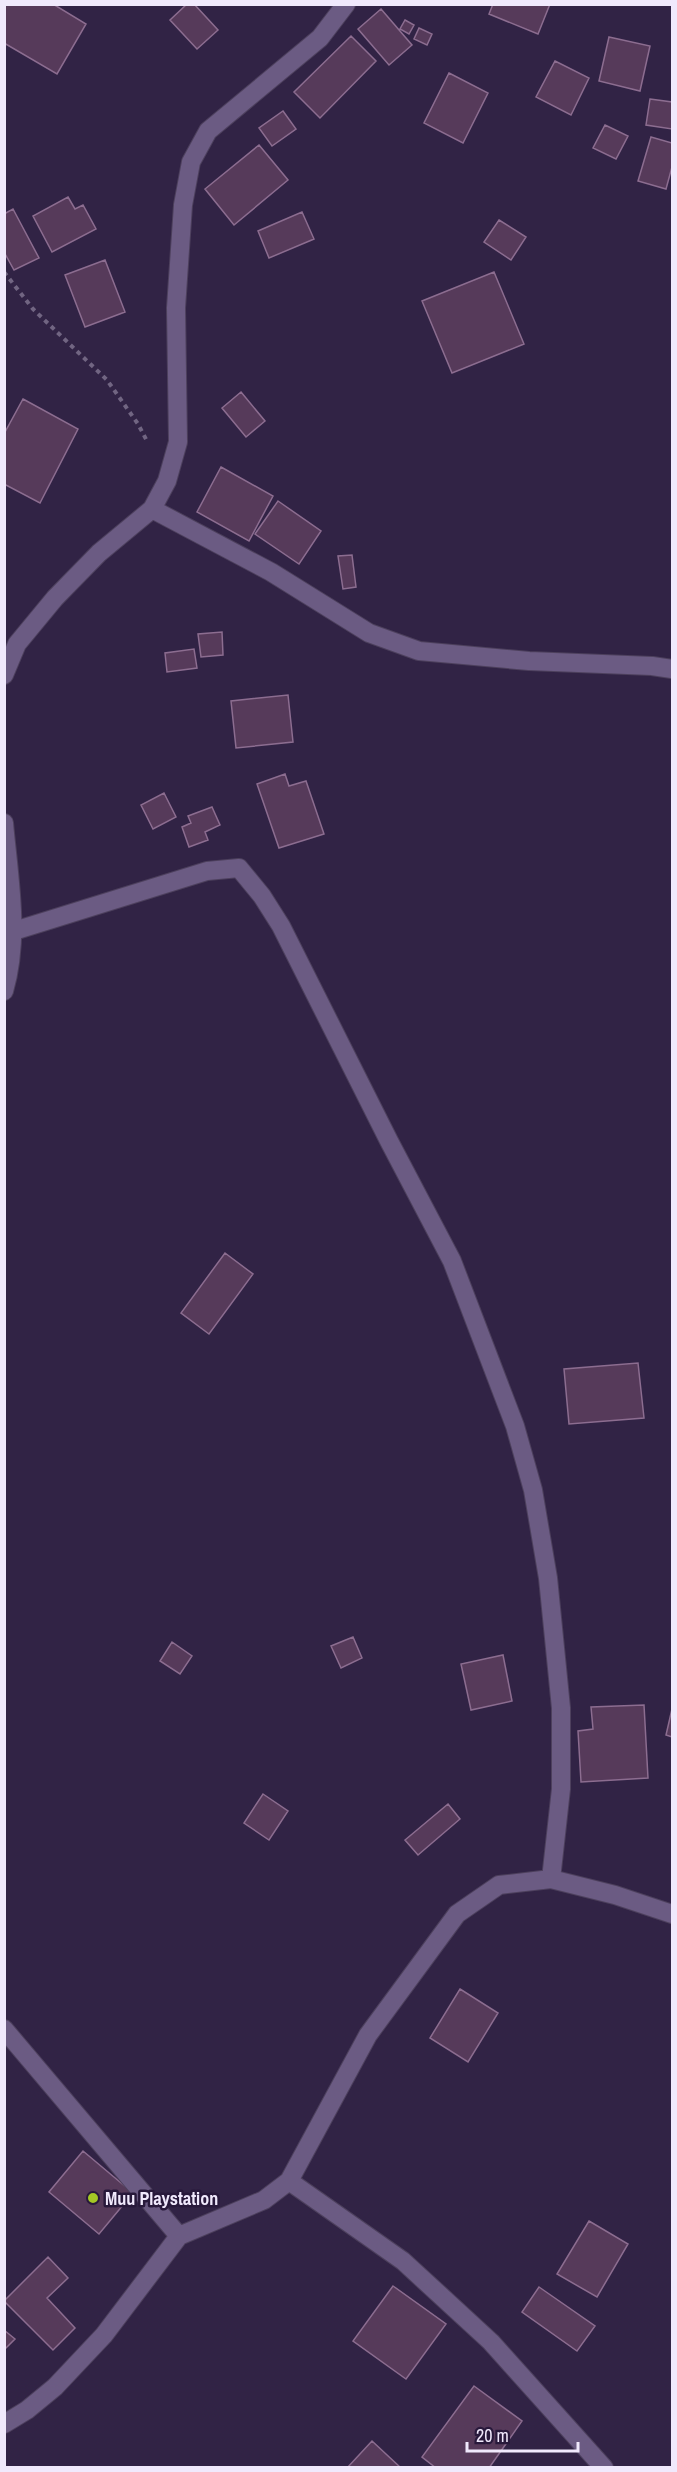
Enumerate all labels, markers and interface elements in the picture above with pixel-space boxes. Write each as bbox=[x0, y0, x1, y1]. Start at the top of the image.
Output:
place label: Muu Playstation bbox=[105, 2186, 218, 2211]
marker: Muu Playstation bbox=[86, 2191, 100, 2205]
scale bar bbox=[467, 2415, 578, 2453]
text: 20 m bbox=[476, 2423, 509, 2448]

